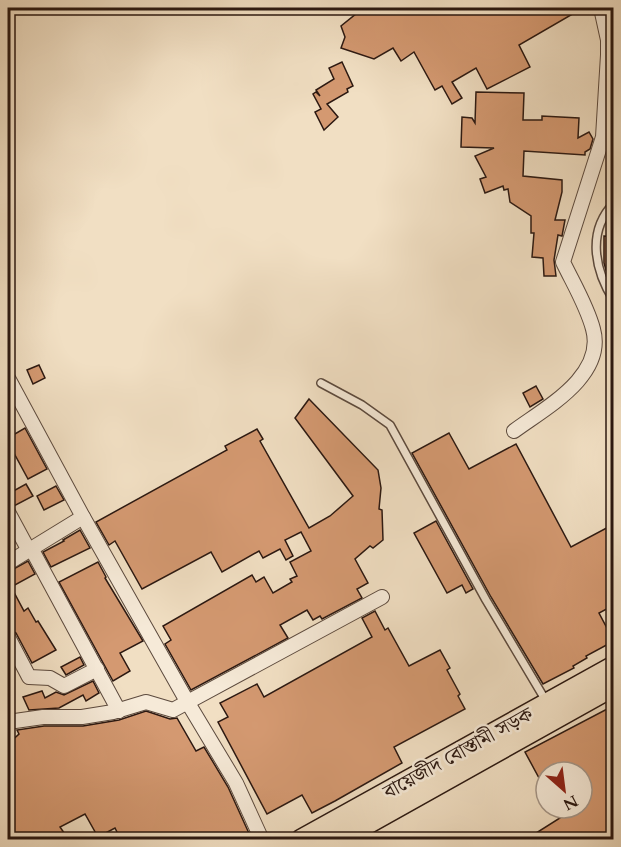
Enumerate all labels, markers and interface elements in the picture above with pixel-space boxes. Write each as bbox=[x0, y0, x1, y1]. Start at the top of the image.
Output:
street label: বায়েজীদ বোস্তামী সড়ক bbox=[377, 700, 539, 806]
north arrow bbox=[534, 760, 594, 820]
text: N bbox=[559, 789, 582, 815]

